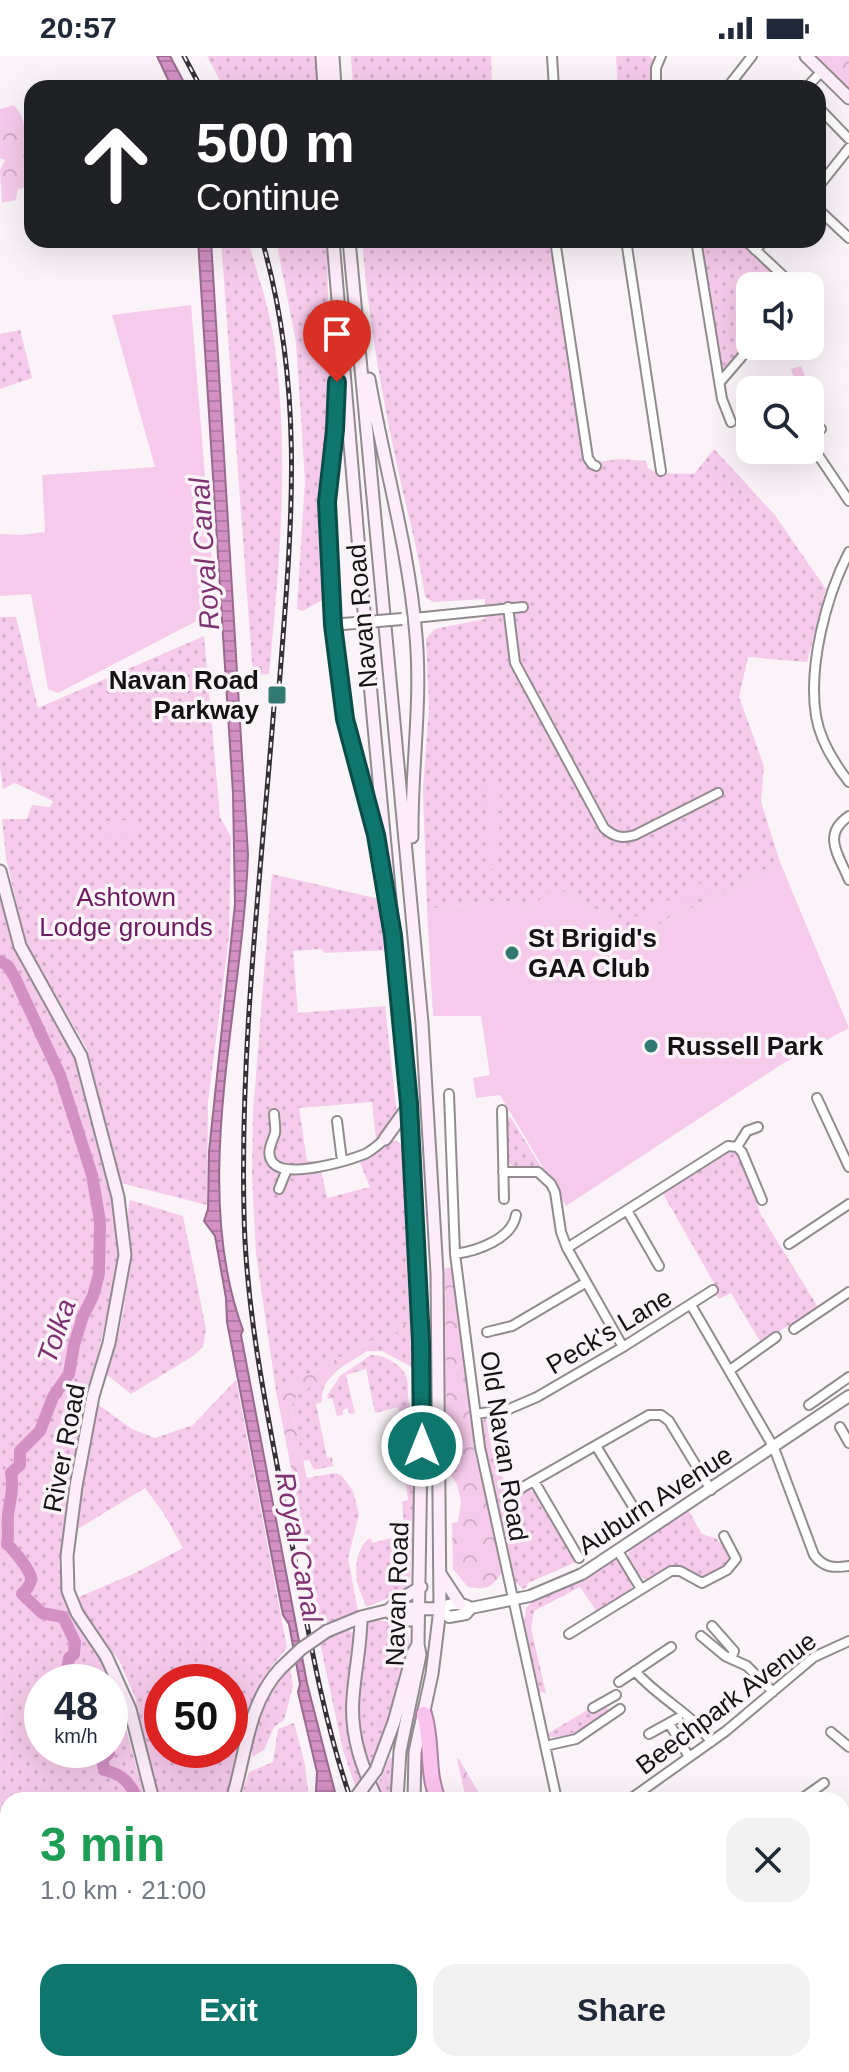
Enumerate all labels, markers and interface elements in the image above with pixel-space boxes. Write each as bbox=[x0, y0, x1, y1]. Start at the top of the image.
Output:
text: 20:57 bbox=[40, 11, 117, 44]
text: 500 m bbox=[196, 111, 355, 174]
icon: ahead bbox=[64, 112, 168, 216]
text: Continue bbox=[196, 177, 340, 218]
map controls bbox=[736, 272, 824, 464]
button: sound bbox=[736, 272, 824, 360]
pin bbox=[303, 300, 371, 382]
icon: arrive bbox=[315, 312, 359, 356]
button: search bbox=[736, 376, 824, 464]
water label: Royal Canal bbox=[184, 476, 225, 631]
street label: Navan Road bbox=[341, 543, 383, 689]
place label: Navan Road Parkway bbox=[109, 665, 260, 725]
marker: Navan Road Parkway bbox=[266, 684, 288, 706]
park label: Ashtown Lodge grounds bbox=[39, 882, 213, 942]
place label: St Brigid's GAA Club bbox=[528, 923, 657, 983]
marker: St Brigid's GAA Club bbox=[503, 944, 521, 962]
place label: Russell Park bbox=[667, 1031, 824, 1061]
marker: Russell Park bbox=[642, 1037, 660, 1055]
street label: Peck's Lane bbox=[541, 1282, 677, 1380]
water label: Tolka bbox=[31, 1295, 82, 1367]
street label: Old Navan Road bbox=[474, 1349, 534, 1543]
street label: River Road bbox=[37, 1381, 91, 1515]
position arrow bbox=[380, 1404, 464, 1488]
street label: Auburn Avenue bbox=[572, 1439, 738, 1561]
water label: Royal Canal bbox=[269, 1469, 328, 1626]
street label: Navan Road bbox=[379, 1521, 415, 1667]
street label: Beechpark Avenue bbox=[630, 1625, 822, 1781]
speed limit sign: 50 bbox=[144, 1664, 248, 1768]
text: 48 bbox=[54, 1684, 98, 1728]
text: km/h bbox=[54, 1725, 98, 1747]
text: 3 min bbox=[40, 1818, 165, 1871]
button: close bbox=[726, 1818, 810, 1902]
text: 1.0 km · 21:00 bbox=[40, 1875, 206, 1905]
button: Exit bbox=[40, 1964, 417, 2056]
button: Share bbox=[433, 1964, 810, 2056]

